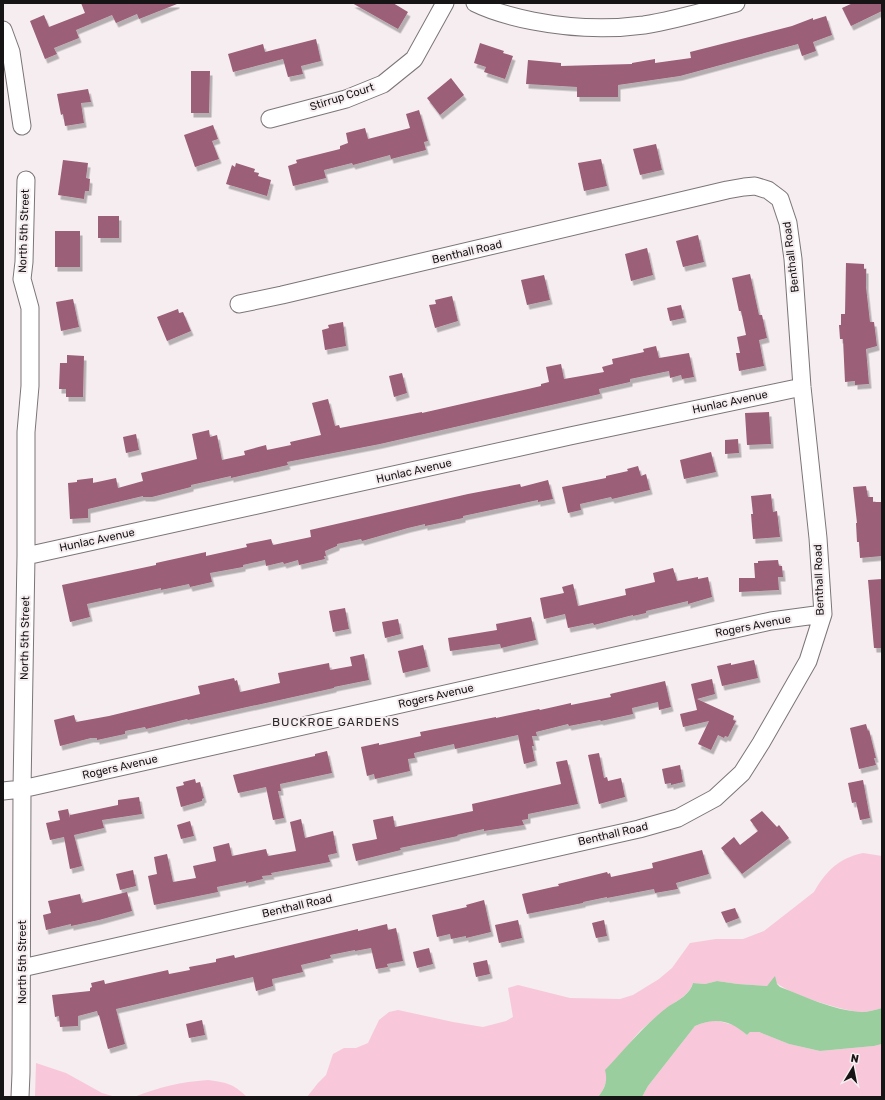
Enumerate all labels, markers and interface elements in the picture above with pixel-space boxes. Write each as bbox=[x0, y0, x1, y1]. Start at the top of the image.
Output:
street label: Stirrup Court bbox=[308, 80, 376, 114]
street label: North 5th Street bbox=[16, 188, 32, 273]
street label: Benthall Road bbox=[780, 221, 802, 293]
street label: Benthall Road bbox=[431, 238, 503, 266]
street label: Hunlac Avenue bbox=[691, 388, 769, 416]
street label: Hunlac Avenue bbox=[375, 456, 453, 486]
street label: Hunlac Avenue bbox=[58, 526, 136, 554]
street label: Benthall Road bbox=[811, 544, 827, 616]
street label: North 5th Street bbox=[18, 595, 32, 680]
street label: Rogers Avenue bbox=[714, 612, 792, 640]
street label: Rogers Avenue bbox=[397, 681, 475, 711]
district label: BUCKROE GARDENS bbox=[272, 715, 400, 729]
street label: Rogers Avenue bbox=[81, 752, 159, 782]
street label: Benthall Road bbox=[577, 820, 649, 848]
street label: Benthall Road bbox=[261, 892, 333, 920]
street label: North 5th Street bbox=[16, 919, 29, 1004]
north arrow bbox=[833, 1048, 873, 1088]
text: N bbox=[850, 1052, 860, 1066]

